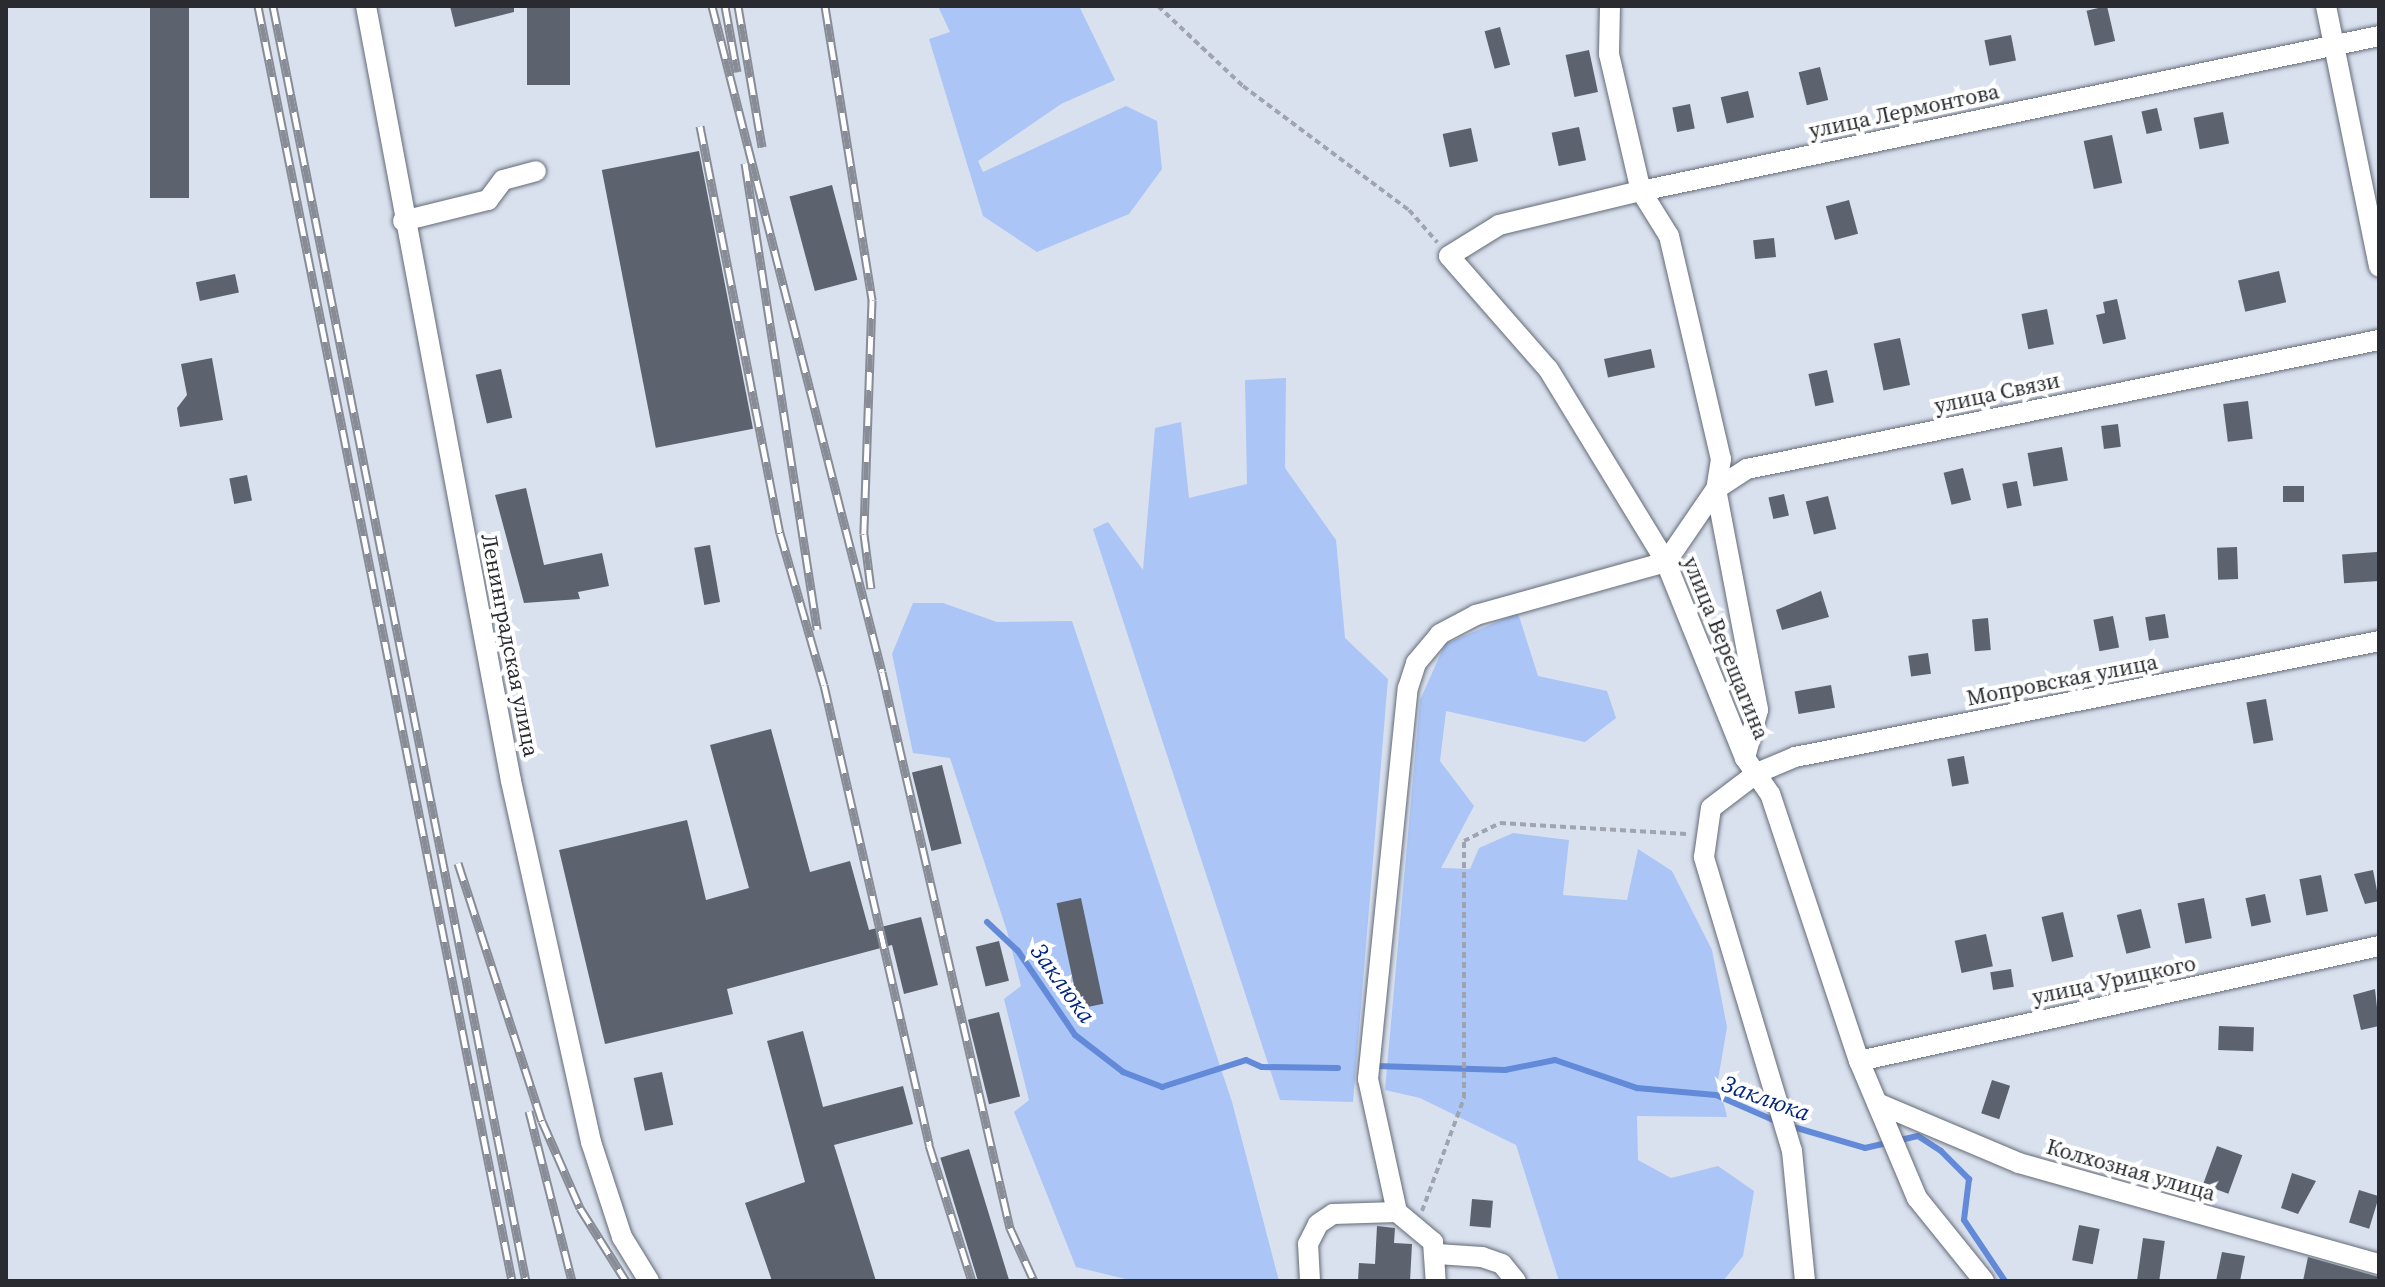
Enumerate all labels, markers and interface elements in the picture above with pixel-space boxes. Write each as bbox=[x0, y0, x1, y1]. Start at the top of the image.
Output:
street label: улица Лермонтова bbox=[1806, 78, 2002, 144]
street label: улица Связи bbox=[1932, 367, 2062, 419]
street label: Ленинградская улица bbox=[475, 531, 545, 759]
street label: улица Верещагина bbox=[1677, 553, 1775, 743]
street label: Мопровская улица bbox=[1964, 649, 2160, 711]
water label: Заклюка bbox=[1024, 937, 1102, 1029]
street label: улица Урицкого bbox=[2030, 950, 2198, 1010]
water label: Заклюка bbox=[1718, 1069, 1814, 1127]
street label: Колхозная улица bbox=[2043, 1133, 2219, 1207]

